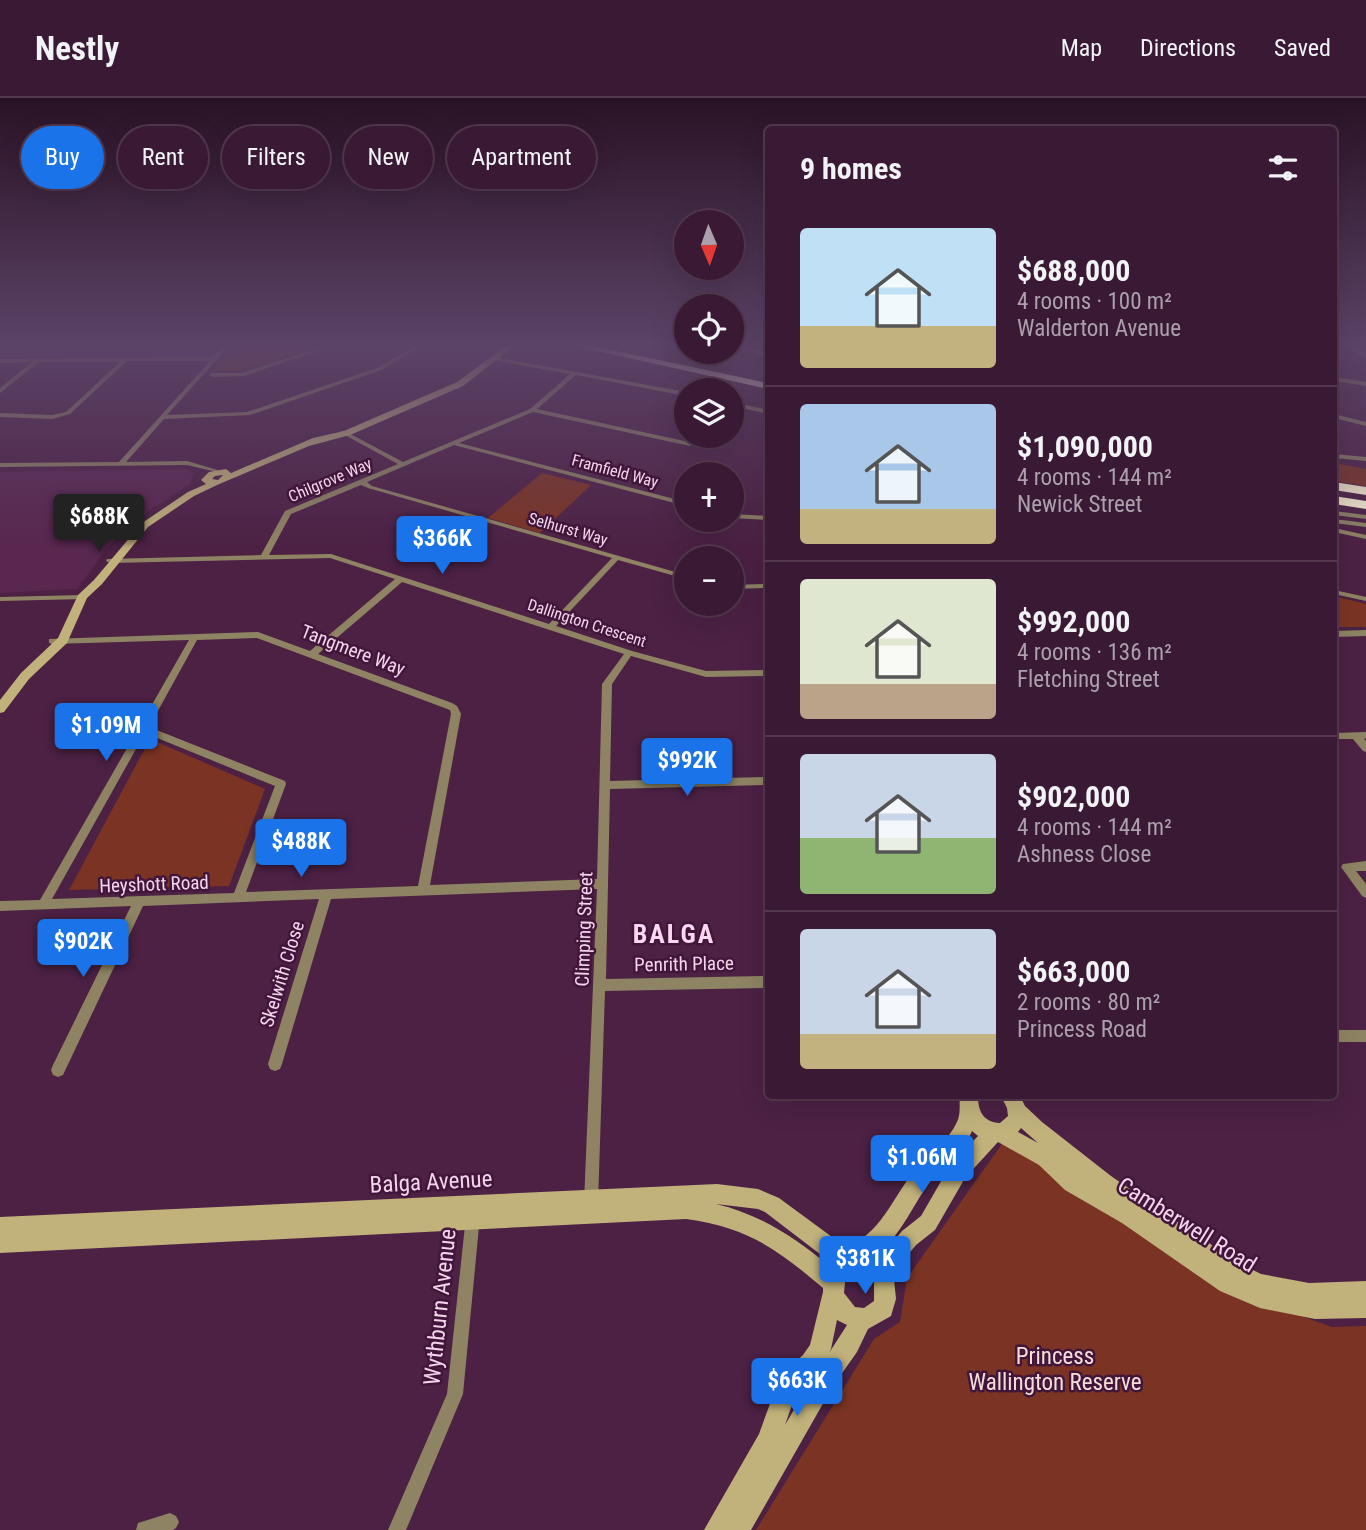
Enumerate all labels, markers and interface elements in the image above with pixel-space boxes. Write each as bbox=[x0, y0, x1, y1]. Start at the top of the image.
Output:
text: Nestly bbox=[35, 29, 119, 68]
text: Map bbox=[1061, 34, 1102, 62]
text: Directions bbox=[1140, 34, 1236, 62]
text: Saved bbox=[1274, 34, 1331, 62]
chip: Buy bbox=[21, 126, 104, 189]
chip: Rent bbox=[118, 126, 208, 189]
chip: Filters bbox=[222, 126, 330, 189]
chip: New bbox=[344, 126, 433, 189]
chip: Apartment bbox=[447, 126, 596, 189]
icon: filters bbox=[1264, 149, 1302, 187]
text: 9 homes bbox=[800, 151, 902, 186]
north arrow bbox=[674, 210, 744, 280]
map controls bbox=[674, 210, 744, 616]
text: $688,000 bbox=[1017, 253, 1130, 288]
icon: home bbox=[856, 256, 940, 340]
text: 4 rooms · 100 m² bbox=[1017, 288, 1172, 315]
button: locate bbox=[674, 294, 744, 364]
text: Walderton Avenue bbox=[1017, 315, 1181, 342]
button: layers bbox=[674, 378, 744, 448]
text: $1,090,000 bbox=[1017, 429, 1153, 464]
icon: home bbox=[856, 432, 940, 516]
street label: Framfield Way bbox=[570, 450, 661, 492]
street label: Chilgrove Way bbox=[285, 454, 375, 506]
button: + bbox=[674, 462, 744, 532]
text: 4 rooms · 144 m² bbox=[1017, 464, 1172, 491]
text: Newick Street bbox=[1017, 491, 1142, 518]
pin: $688K bbox=[50, 494, 148, 554]
text: $688K bbox=[69, 503, 129, 530]
street label: Selhurst Way bbox=[526, 509, 610, 549]
pin: $366K bbox=[393, 517, 491, 576]
text: $366K bbox=[412, 525, 472, 552]
button: − bbox=[674, 546, 744, 616]
street label: Dallington Crescent bbox=[525, 595, 649, 651]
text: $992,000 bbox=[1017, 604, 1130, 639]
icon: home bbox=[856, 607, 940, 691]
street label: Tangmere Way bbox=[298, 620, 408, 680]
text: 4 rooms · 136 m² bbox=[1017, 639, 1172, 666]
text: Fletching Street bbox=[1017, 666, 1160, 693]
pin: $1.09M bbox=[49, 704, 163, 763]
text: $1.09M bbox=[71, 712, 141, 739]
pin: $992K bbox=[638, 738, 736, 798]
text: $992K bbox=[657, 747, 717, 774]
text: $902,000 bbox=[1017, 779, 1130, 814]
icon: home bbox=[856, 782, 940, 866]
text: 4 rooms · 144 m² bbox=[1017, 814, 1172, 841]
pin: $488K bbox=[252, 820, 350, 879]
text: $488K bbox=[271, 828, 331, 855]
text: Ashness Close bbox=[1017, 841, 1151, 868]
street label: Heyshott Road bbox=[99, 871, 209, 897]
street label: Climping Street bbox=[571, 871, 597, 987]
street label: Skelwith Close bbox=[255, 918, 309, 1030]
district label: BALGA bbox=[633, 919, 715, 949]
pin: $902K bbox=[34, 920, 132, 979]
text: $902K bbox=[53, 928, 113, 955]
street label: Penrith Place bbox=[634, 952, 734, 976]
text: $663,000 bbox=[1017, 954, 1130, 989]
icon: home bbox=[856, 957, 940, 1041]
text: 2 rooms · 80 m² bbox=[1017, 989, 1160, 1016]
text: Princess Road bbox=[1017, 1016, 1147, 1043]
pin: $1.06M bbox=[865, 1136, 979, 1195]
text: $1.06M bbox=[887, 1144, 957, 1171]
street label: Balga Avenue bbox=[369, 1165, 493, 1199]
street label: Camberwell Road bbox=[1113, 1172, 1261, 1278]
street label: Wythburn Avenue bbox=[418, 1227, 462, 1387]
pin: $381K bbox=[816, 1236, 914, 1296]
text: $381K bbox=[835, 1245, 895, 1272]
park label: Princess Wallington Reserve bbox=[969, 1343, 1141, 1396]
pin: $663K bbox=[748, 1358, 846, 1418]
text: $663K bbox=[767, 1367, 827, 1394]

